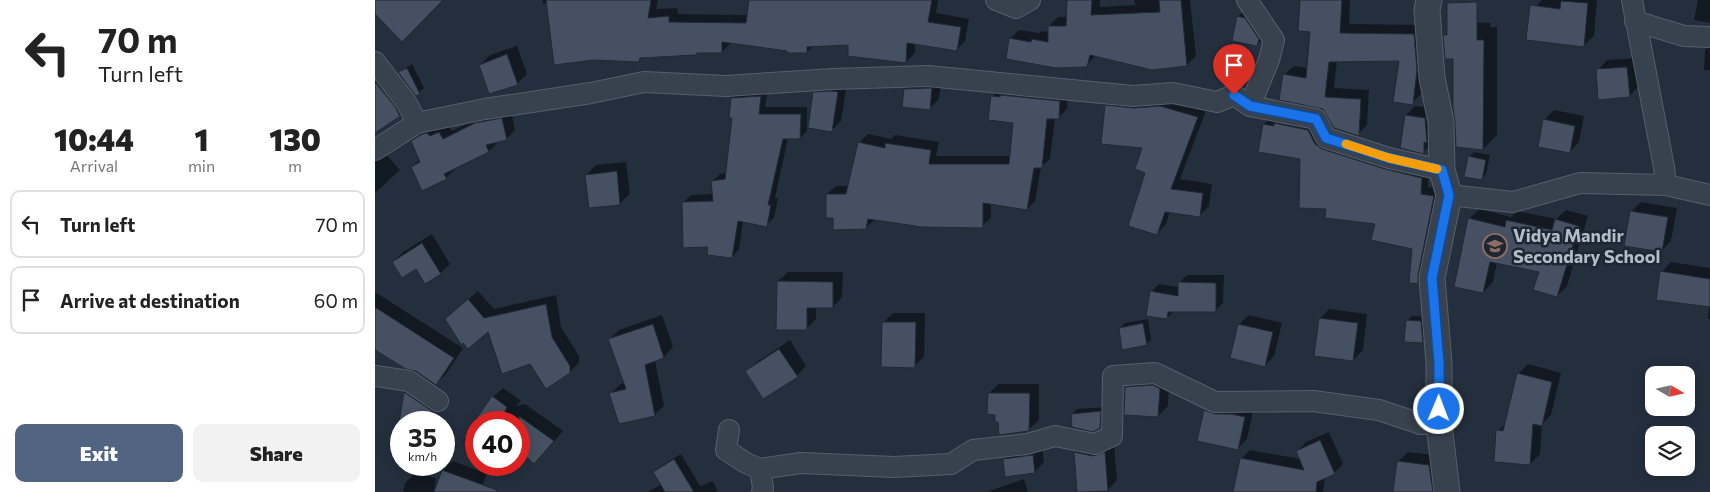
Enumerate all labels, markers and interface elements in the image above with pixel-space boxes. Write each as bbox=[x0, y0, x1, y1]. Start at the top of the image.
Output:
text: 70 m bbox=[98, 17, 178, 60]
icon: left bbox=[15, 20, 80, 85]
pin bbox=[1213, 44, 1255, 95]
icon: arrive bbox=[1220, 51, 1248, 79]
text: Turn left bbox=[98, 60, 183, 87]
text: 10:44 bbox=[54, 120, 134, 157]
text: 1 bbox=[195, 120, 209, 157]
text: 130 bbox=[269, 120, 321, 157]
text: Arrival bbox=[70, 156, 118, 175]
text: min bbox=[188, 156, 215, 175]
text: m bbox=[288, 156, 302, 175]
icon: left bbox=[17, 210, 45, 238]
text: Turn left bbox=[60, 213, 135, 236]
text: 70 m bbox=[315, 213, 358, 236]
place label: Vidya Mandir Secondary School bbox=[1513, 224, 1660, 267]
school or university icon: Vidya Mandir Secondary School bbox=[1482, 233, 1508, 259]
icon: arrive bbox=[17, 286, 45, 314]
text: Arrive at destination bbox=[60, 289, 240, 312]
text: 60 m bbox=[314, 289, 358, 312]
north arrow bbox=[1645, 366, 1695, 416]
map controls bbox=[1645, 366, 1695, 476]
position arrow bbox=[1412, 382, 1464, 434]
speed limit sign: 40 bbox=[465, 411, 530, 476]
text: 35 bbox=[408, 422, 437, 452]
button: Exit bbox=[15, 424, 183, 482]
button: Share bbox=[193, 424, 360, 482]
button: layers bbox=[1645, 426, 1695, 476]
text: km/h bbox=[408, 449, 437, 463]

